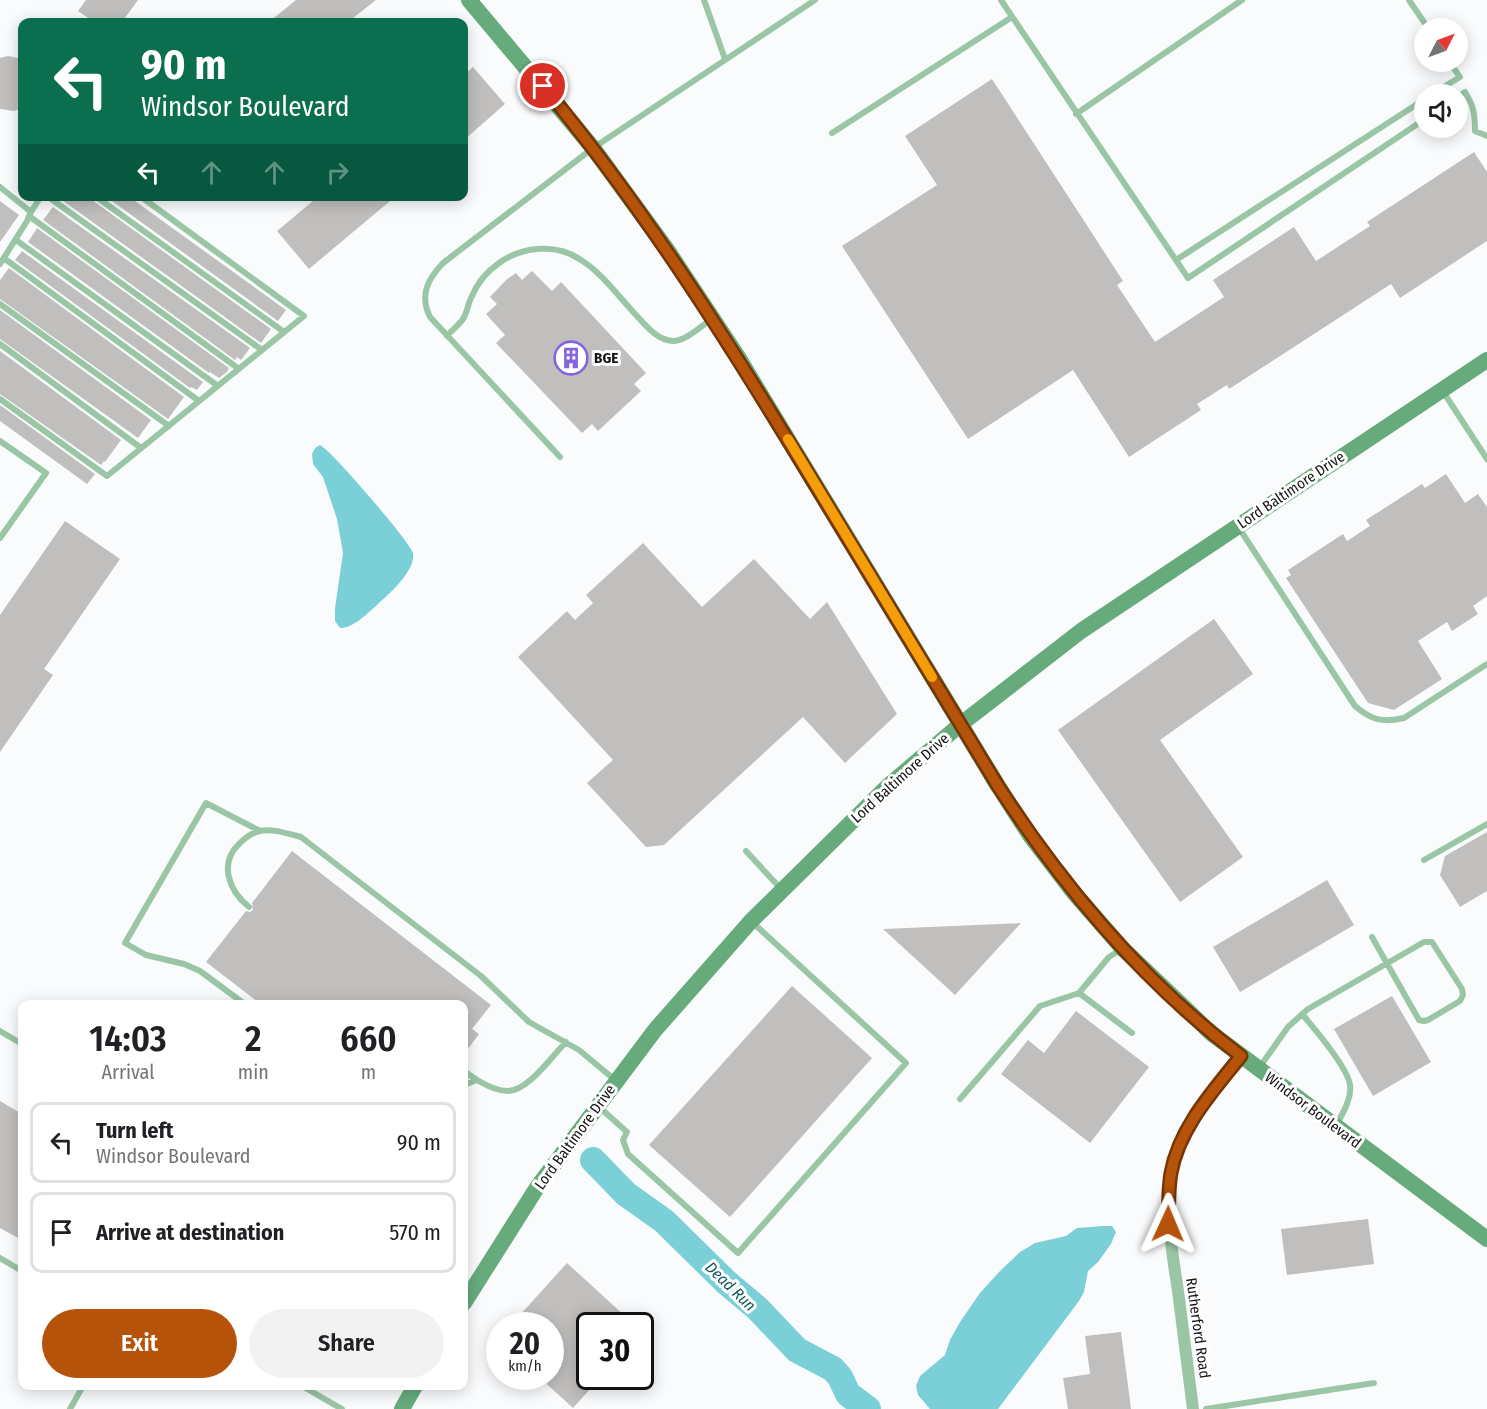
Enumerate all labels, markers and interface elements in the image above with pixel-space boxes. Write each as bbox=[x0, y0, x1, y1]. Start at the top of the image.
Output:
north arrow bbox=[1414, 18, 1468, 72]
map controls bbox=[1414, 18, 1468, 138]
text: 90 m bbox=[141, 40, 226, 90]
icon: left bbox=[42, 42, 120, 120]
pin bbox=[517, 60, 568, 111]
icon: arrive bbox=[526, 69, 559, 102]
button: sound bbox=[1414, 84, 1468, 138]
text: Windsor Boulevard bbox=[141, 91, 350, 123]
icon: left bbox=[132, 156, 165, 189]
icon: ahead bbox=[195, 156, 228, 189]
icon: ahead bbox=[258, 156, 291, 189]
icon: right bbox=[321, 156, 354, 189]
building icon: BGE bbox=[553, 340, 589, 376]
place label: BGE bbox=[594, 349, 618, 367]
street label: Lord Baltimore Drive bbox=[1234, 447, 1348, 533]
street label: Lord Baltimore Drive bbox=[847, 729, 953, 827]
text: 14:03 bbox=[89, 1017, 167, 1061]
text: 2 bbox=[245, 1017, 262, 1061]
text: 660 bbox=[340, 1017, 397, 1061]
text: Arrival bbox=[101, 1060, 154, 1084]
text: min bbox=[238, 1060, 269, 1084]
text: m bbox=[361, 1060, 376, 1084]
street label: Windsor Boulevard bbox=[1261, 1068, 1365, 1152]
street label: Lord Baltimore Drive bbox=[531, 1081, 619, 1193]
text: Turn left bbox=[96, 1117, 174, 1144]
icon: left bbox=[45, 1126, 78, 1159]
text: 90 m bbox=[397, 1129, 441, 1156]
text: Windsor Boulevard bbox=[96, 1144, 250, 1168]
position arrow bbox=[1136, 1192, 1200, 1256]
icon: arrive bbox=[45, 1216, 78, 1249]
text: Arrive at destination bbox=[96, 1219, 284, 1246]
text: 570 m bbox=[389, 1219, 441, 1246]
water label: Dead Run bbox=[702, 1258, 760, 1315]
street label: Rutherford Road bbox=[1182, 1277, 1214, 1379]
button: Exit bbox=[42, 1309, 237, 1378]
button: Share bbox=[249, 1309, 444, 1378]
speed limit sign: 30 bbox=[576, 1312, 654, 1390]
text: 20 bbox=[510, 1326, 540, 1362]
text: km/h bbox=[508, 1357, 542, 1375]

